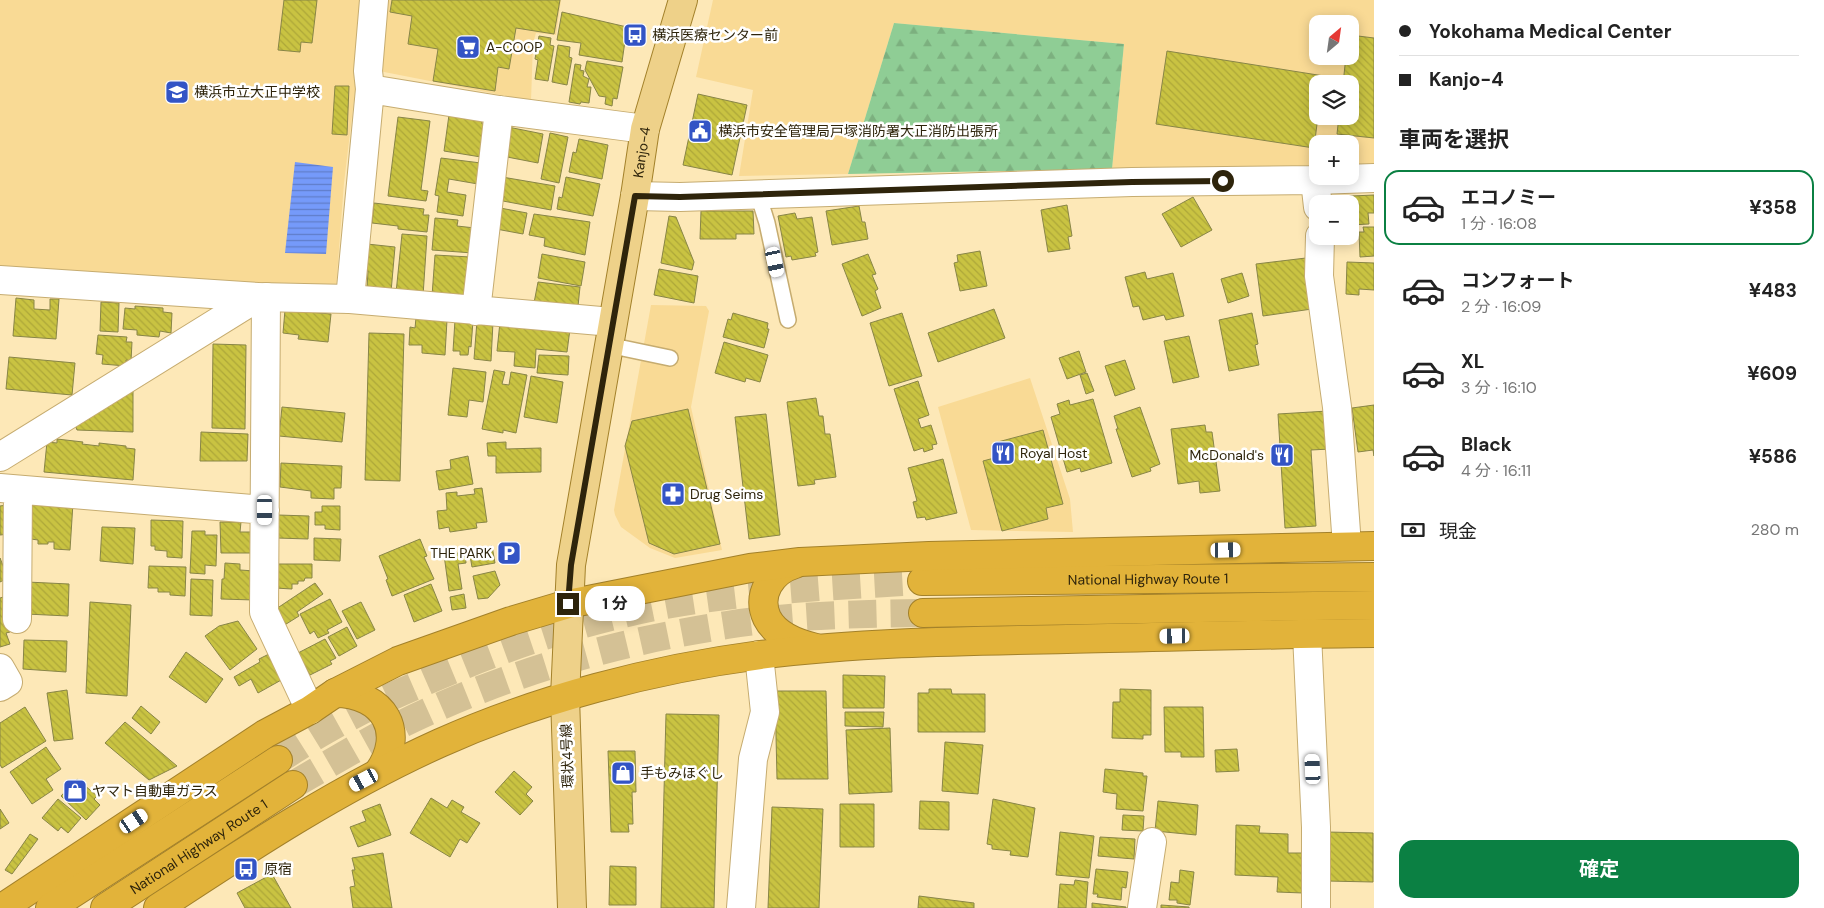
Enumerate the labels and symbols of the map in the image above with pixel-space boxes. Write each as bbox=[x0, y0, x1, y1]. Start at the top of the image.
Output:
north arrow bbox=[1309, 15, 1359, 65]
bus stop icon: 横浜医療センター前 bbox=[622, 22, 648, 48]
place label: 横浜医療センター前 bbox=[652, 26, 778, 44]
supermarket icon: A-COOP bbox=[455, 34, 481, 60]
place label: A-COOP bbox=[486, 38, 542, 56]
school or university icon: 横浜市立大正中学校 bbox=[164, 79, 190, 105]
place label: 横浜市立大正中学校 bbox=[194, 83, 320, 101]
public building icon: 横浜市安全管理局戸塚消防署大正消防出張所 bbox=[687, 118, 713, 144]
place label: 横浜市安全管理局戸塚消防署大正消防出張所 bbox=[718, 122, 998, 140]
street label: Kanjo-4 bbox=[629, 125, 654, 179]
route start bbox=[1212, 170, 1234, 192]
car bbox=[764, 246, 785, 278]
restaurant icon: Royal Host bbox=[990, 440, 1016, 466]
restaurant icon: McDonald's bbox=[1269, 442, 1295, 468]
place label: Royal Host bbox=[1020, 444, 1088, 462]
place label: McDonald's bbox=[1189, 446, 1264, 464]
pharmacy icon: Drug Seims bbox=[660, 481, 686, 507]
place label: Drug Seims bbox=[690, 485, 763, 503]
car bbox=[257, 495, 272, 525]
parking icon: THE PARK bbox=[496, 540, 522, 566]
car bbox=[1210, 542, 1241, 558]
place label: THE PARK bbox=[430, 544, 492, 562]
street label: National Highway Route 1 bbox=[1068, 569, 1228, 589]
callout: 1 分 bbox=[586, 586, 646, 622]
route end bbox=[557, 593, 579, 615]
car bbox=[1159, 628, 1190, 644]
street label: 環状4号線 bbox=[557, 723, 577, 789]
car bbox=[1304, 754, 1321, 784]
shop icon: 手もみほぐし bbox=[610, 760, 636, 786]
place label: 手もみほぐし bbox=[640, 764, 724, 782]
car bbox=[347, 766, 380, 794]
shop icon: ヤマト自動車ガラス bbox=[62, 778, 88, 804]
place label: ヤマト自動車ガラス bbox=[92, 782, 218, 800]
street label: National Highway Route 1 bbox=[127, 795, 271, 898]
car bbox=[117, 806, 150, 836]
bus stop icon: 原宿 bbox=[233, 856, 259, 882]
place label: 原宿 bbox=[264, 860, 292, 878]

